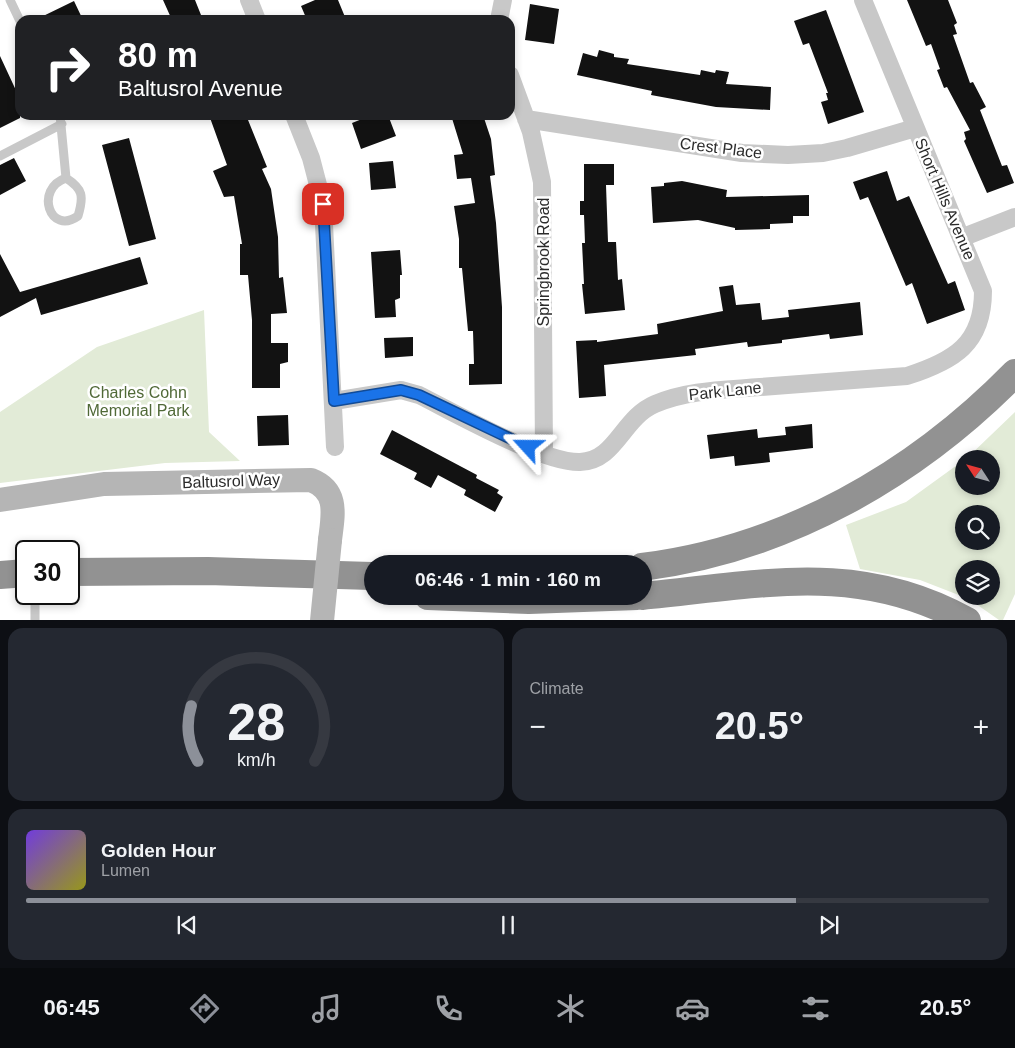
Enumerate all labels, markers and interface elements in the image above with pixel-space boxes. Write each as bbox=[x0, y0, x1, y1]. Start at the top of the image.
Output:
icon: right bbox=[35, 35, 100, 100]
text: 80 m bbox=[118, 35, 198, 74]
text: Baltusrol Avenue bbox=[118, 76, 283, 101]
street label: Crest Place bbox=[679, 135, 763, 161]
street label: Short Hills Avenue bbox=[912, 136, 978, 262]
pin bbox=[302, 183, 344, 225]
icon: arrive bbox=[309, 190, 337, 218]
street label: Springbrook Road bbox=[535, 198, 552, 326]
street label: Park Lane bbox=[688, 379, 762, 403]
park label: Charles Cohn Memorial Park bbox=[86, 384, 191, 419]
position arrow bbox=[501, 420, 553, 472]
north arrow bbox=[955, 450, 1000, 495]
map controls bbox=[955, 450, 1000, 605]
street label: Baltusrol Way bbox=[182, 471, 280, 491]
button: search bbox=[955, 505, 1000, 550]
speed limit sign: 30 bbox=[15, 540, 80, 605]
button: layers bbox=[955, 560, 1000, 605]
text: 06:46 · 1 min · 160 m bbox=[415, 569, 601, 590]
text: Climate bbox=[530, 680, 584, 697]
text: 28 bbox=[227, 693, 285, 751]
text: 20.5° bbox=[715, 705, 804, 747]
text: − bbox=[530, 711, 546, 742]
text: + bbox=[973, 711, 989, 742]
text: km/h bbox=[236, 750, 275, 770]
text: Golden Hour bbox=[101, 840, 216, 861]
text: Lumen bbox=[101, 862, 150, 879]
icon: previous bbox=[173, 911, 201, 939]
icon: pause bbox=[494, 911, 522, 939]
icon: next bbox=[815, 911, 843, 939]
icon: directions bbox=[187, 991, 222, 1026]
icon: music bbox=[309, 991, 344, 1026]
icon: phone bbox=[431, 991, 466, 1026]
icon: climate bbox=[553, 991, 588, 1026]
icon: car bbox=[675, 991, 710, 1026]
icon: filters bbox=[798, 991, 833, 1026]
text: 06:45 bbox=[44, 995, 100, 1020]
text: 20.5° bbox=[920, 995, 971, 1020]

